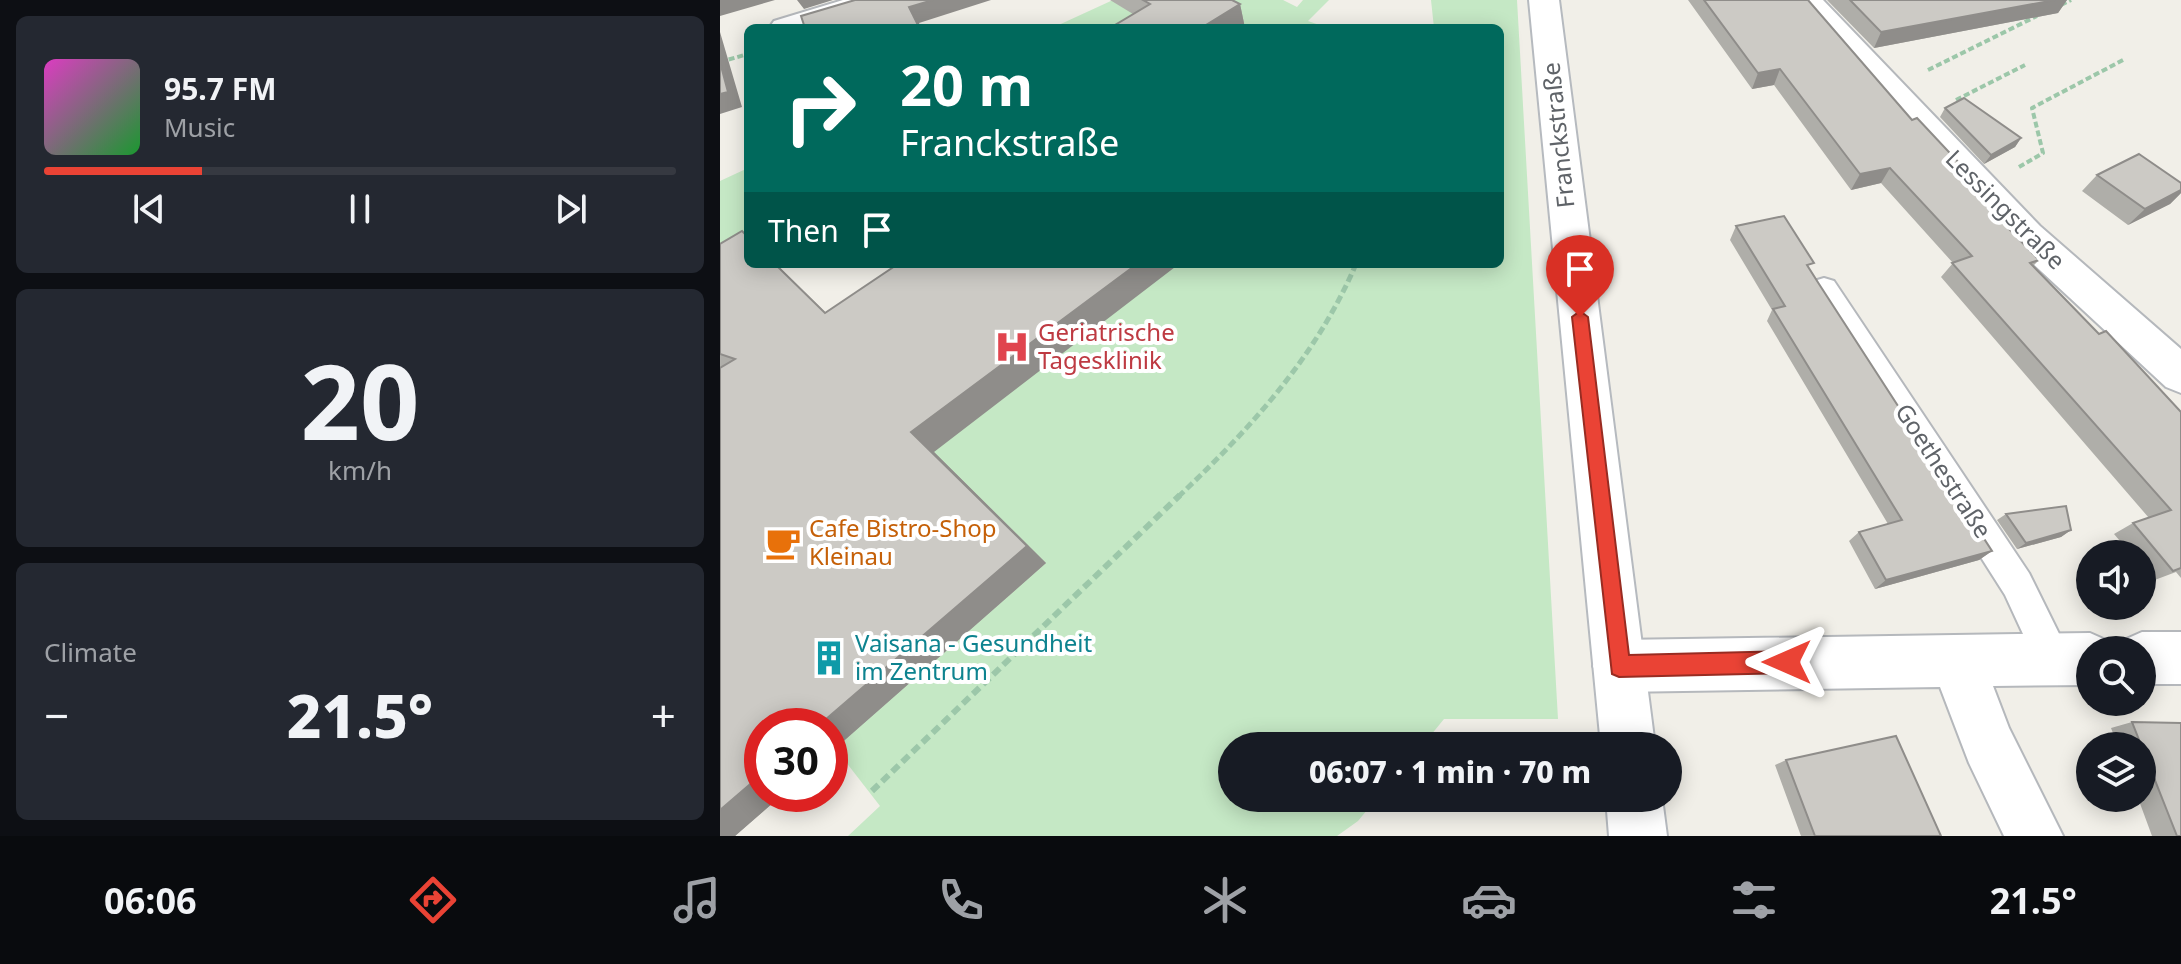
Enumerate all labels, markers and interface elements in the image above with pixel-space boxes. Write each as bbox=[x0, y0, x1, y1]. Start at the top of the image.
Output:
text: 20 m bbox=[900, 46, 1033, 122]
icon: right bbox=[768, 56, 872, 160]
street label: Franckstraße bbox=[1533, 61, 1582, 210]
text: 95.7 FM bbox=[164, 68, 276, 109]
text: Music bbox=[164, 109, 235, 145]
text: Franckstraße bbox=[900, 118, 1119, 167]
street label: Lessingstraße bbox=[1939, 142, 2073, 276]
icon: previous bbox=[127, 187, 171, 231]
icon: pause bbox=[338, 187, 382, 231]
icon: next bbox=[549, 187, 593, 231]
icon: arrive bbox=[855, 208, 899, 252]
text: Then bbox=[768, 210, 839, 251]
pin bbox=[1546, 235, 1614, 317]
icon: arrive bbox=[1558, 247, 1602, 291]
place label: Geriatrische Tagesklinik bbox=[1038, 315, 1175, 376]
hospital icon: Geriatrische Tagesklinik bbox=[993, 328, 1031, 366]
text: 20 bbox=[301, 329, 419, 470]
street label: Goethestraße bbox=[1888, 396, 2000, 544]
text: km/h bbox=[328, 452, 392, 488]
place label: Cafe Bistro-Shop Kleinau bbox=[809, 511, 997, 572]
cafe icon: Cafe Bistro-Shop Kleinau bbox=[764, 524, 802, 562]
map controls bbox=[2076, 540, 2156, 812]
button: sound bbox=[2076, 540, 2156, 620]
position arrow bbox=[1745, 620, 1829, 704]
place label: Vaisana - Gesundheit im Zentrum bbox=[855, 626, 1093, 687]
text: Climate bbox=[44, 634, 137, 670]
button: search bbox=[2076, 636, 2156, 716]
building icon: Vaisana - Gesundheit im Zentrum bbox=[810, 639, 848, 677]
text: 21.5° bbox=[287, 674, 433, 756]
text: − bbox=[44, 685, 69, 745]
text: + bbox=[651, 685, 676, 745]
speed limit sign: 30 bbox=[744, 708, 848, 812]
button: layers bbox=[2076, 732, 2156, 812]
text: 06:07 · 1 min · 70 m bbox=[1309, 751, 1591, 792]
icon: directions bbox=[405, 872, 461, 928]
icon: music bbox=[669, 872, 725, 928]
icon: phone bbox=[933, 872, 989, 928]
icon: climate bbox=[1197, 872, 1253, 928]
icon: car bbox=[1461, 872, 1517, 928]
icon: filters bbox=[1726, 872, 1782, 928]
text: 06:06 bbox=[104, 876, 197, 925]
text: 21.5° bbox=[1990, 876, 2077, 925]

